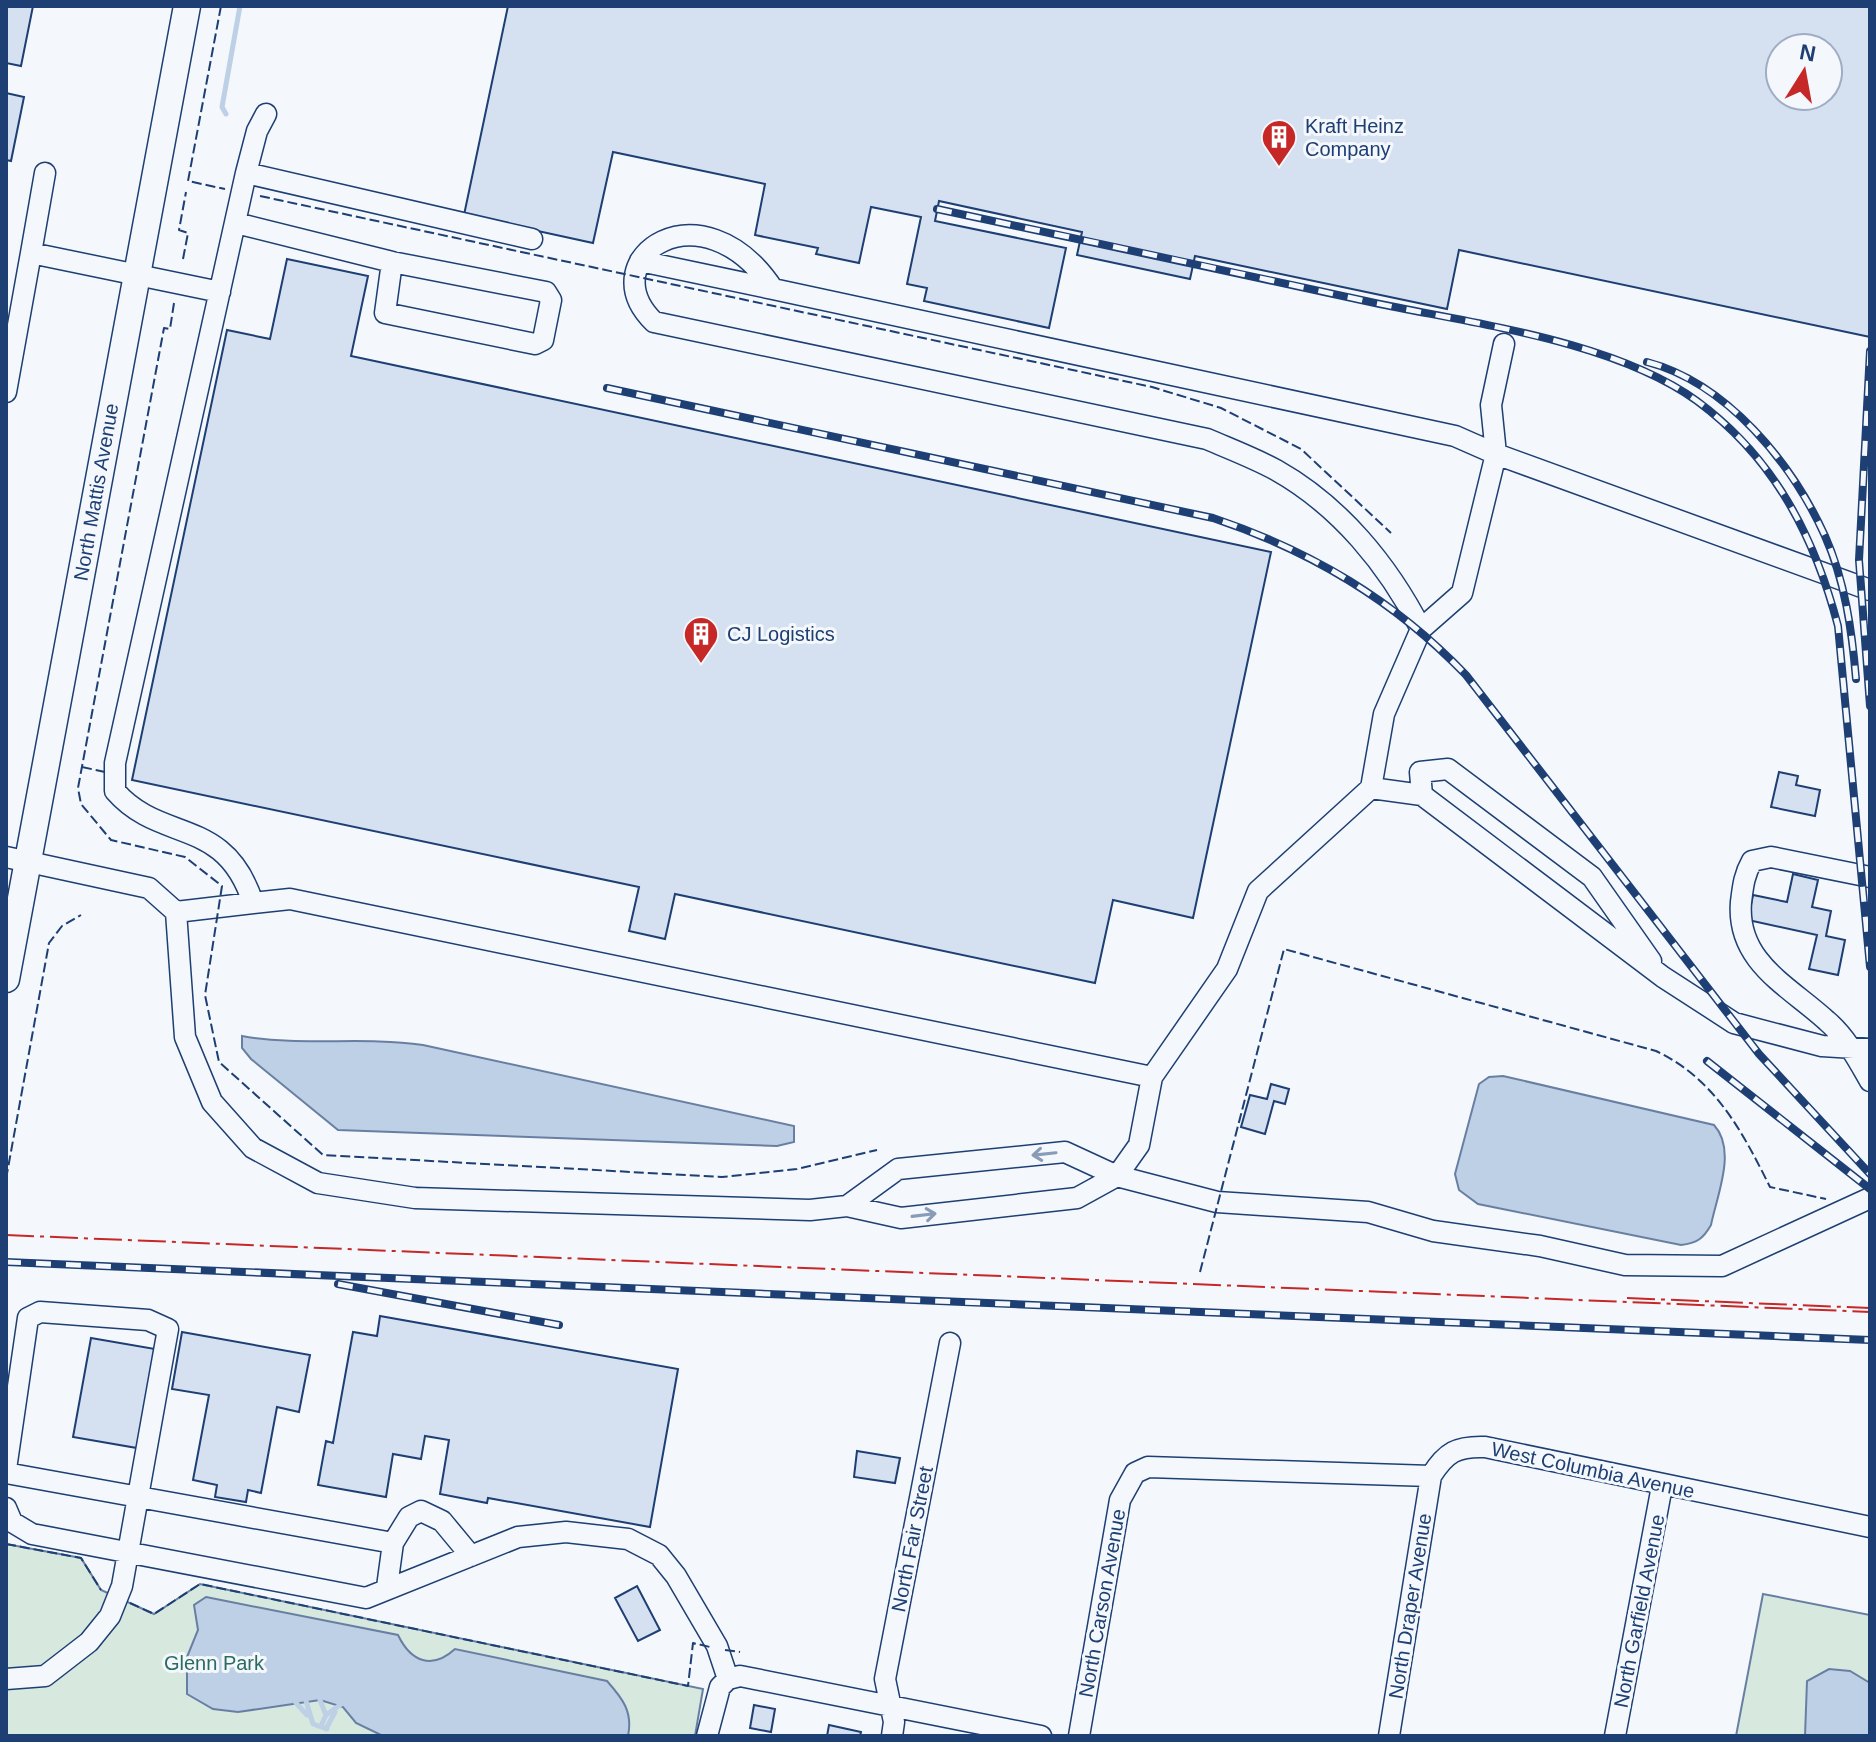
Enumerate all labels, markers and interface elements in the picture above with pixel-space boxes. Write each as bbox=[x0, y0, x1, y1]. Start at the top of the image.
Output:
north arrow bbox=[1764, 32, 1844, 112]
text: N bbox=[1798, 39, 1818, 67]
place label: Kraft Heinz Company bbox=[1305, 115, 1404, 160]
building icon: Kraft Heinz Company bbox=[1260, 118, 1298, 168]
street label: North Mattis Avenue bbox=[70, 402, 122, 582]
building icon: CJ Logistics bbox=[682, 615, 720, 665]
place label: CJ Logistics bbox=[727, 623, 835, 645]
one-way arrow bbox=[1031, 1146, 1058, 1161]
one-way arrow bbox=[910, 1208, 937, 1223]
street label: West Columbia Avenue bbox=[1489, 1438, 1697, 1502]
street label: North Fair Street bbox=[887, 1464, 937, 1614]
street label: North Carson Avenue bbox=[1075, 1507, 1129, 1699]
street label: North Draper Avenue bbox=[1384, 1512, 1436, 1700]
street label: North Garfield Avenue bbox=[1609, 1512, 1669, 1710]
park label: Glenn Park bbox=[164, 1652, 265, 1674]

